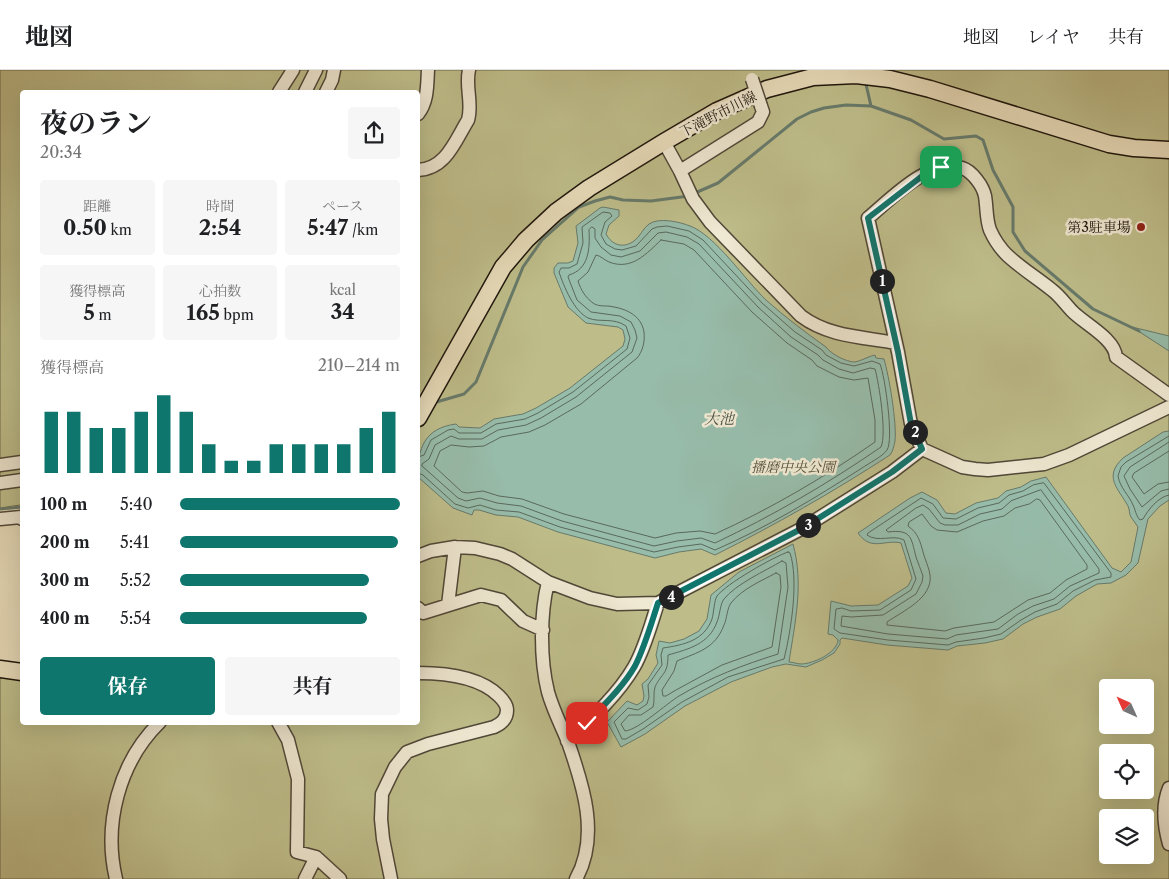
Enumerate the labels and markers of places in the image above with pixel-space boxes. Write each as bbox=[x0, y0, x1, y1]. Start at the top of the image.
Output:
pin bbox=[920, 146, 962, 188]
place label: 第3駐車場 bbox=[1067, 218, 1131, 236]
marker: 第3駐車場 bbox=[1135, 221, 1147, 233]
pin: 1 bbox=[870, 268, 894, 294]
pin: 2 bbox=[902, 420, 928, 444]
pin: 3 bbox=[796, 512, 820, 538]
pin: 4 bbox=[658, 584, 684, 610]
pin bbox=[566, 702, 608, 744]

